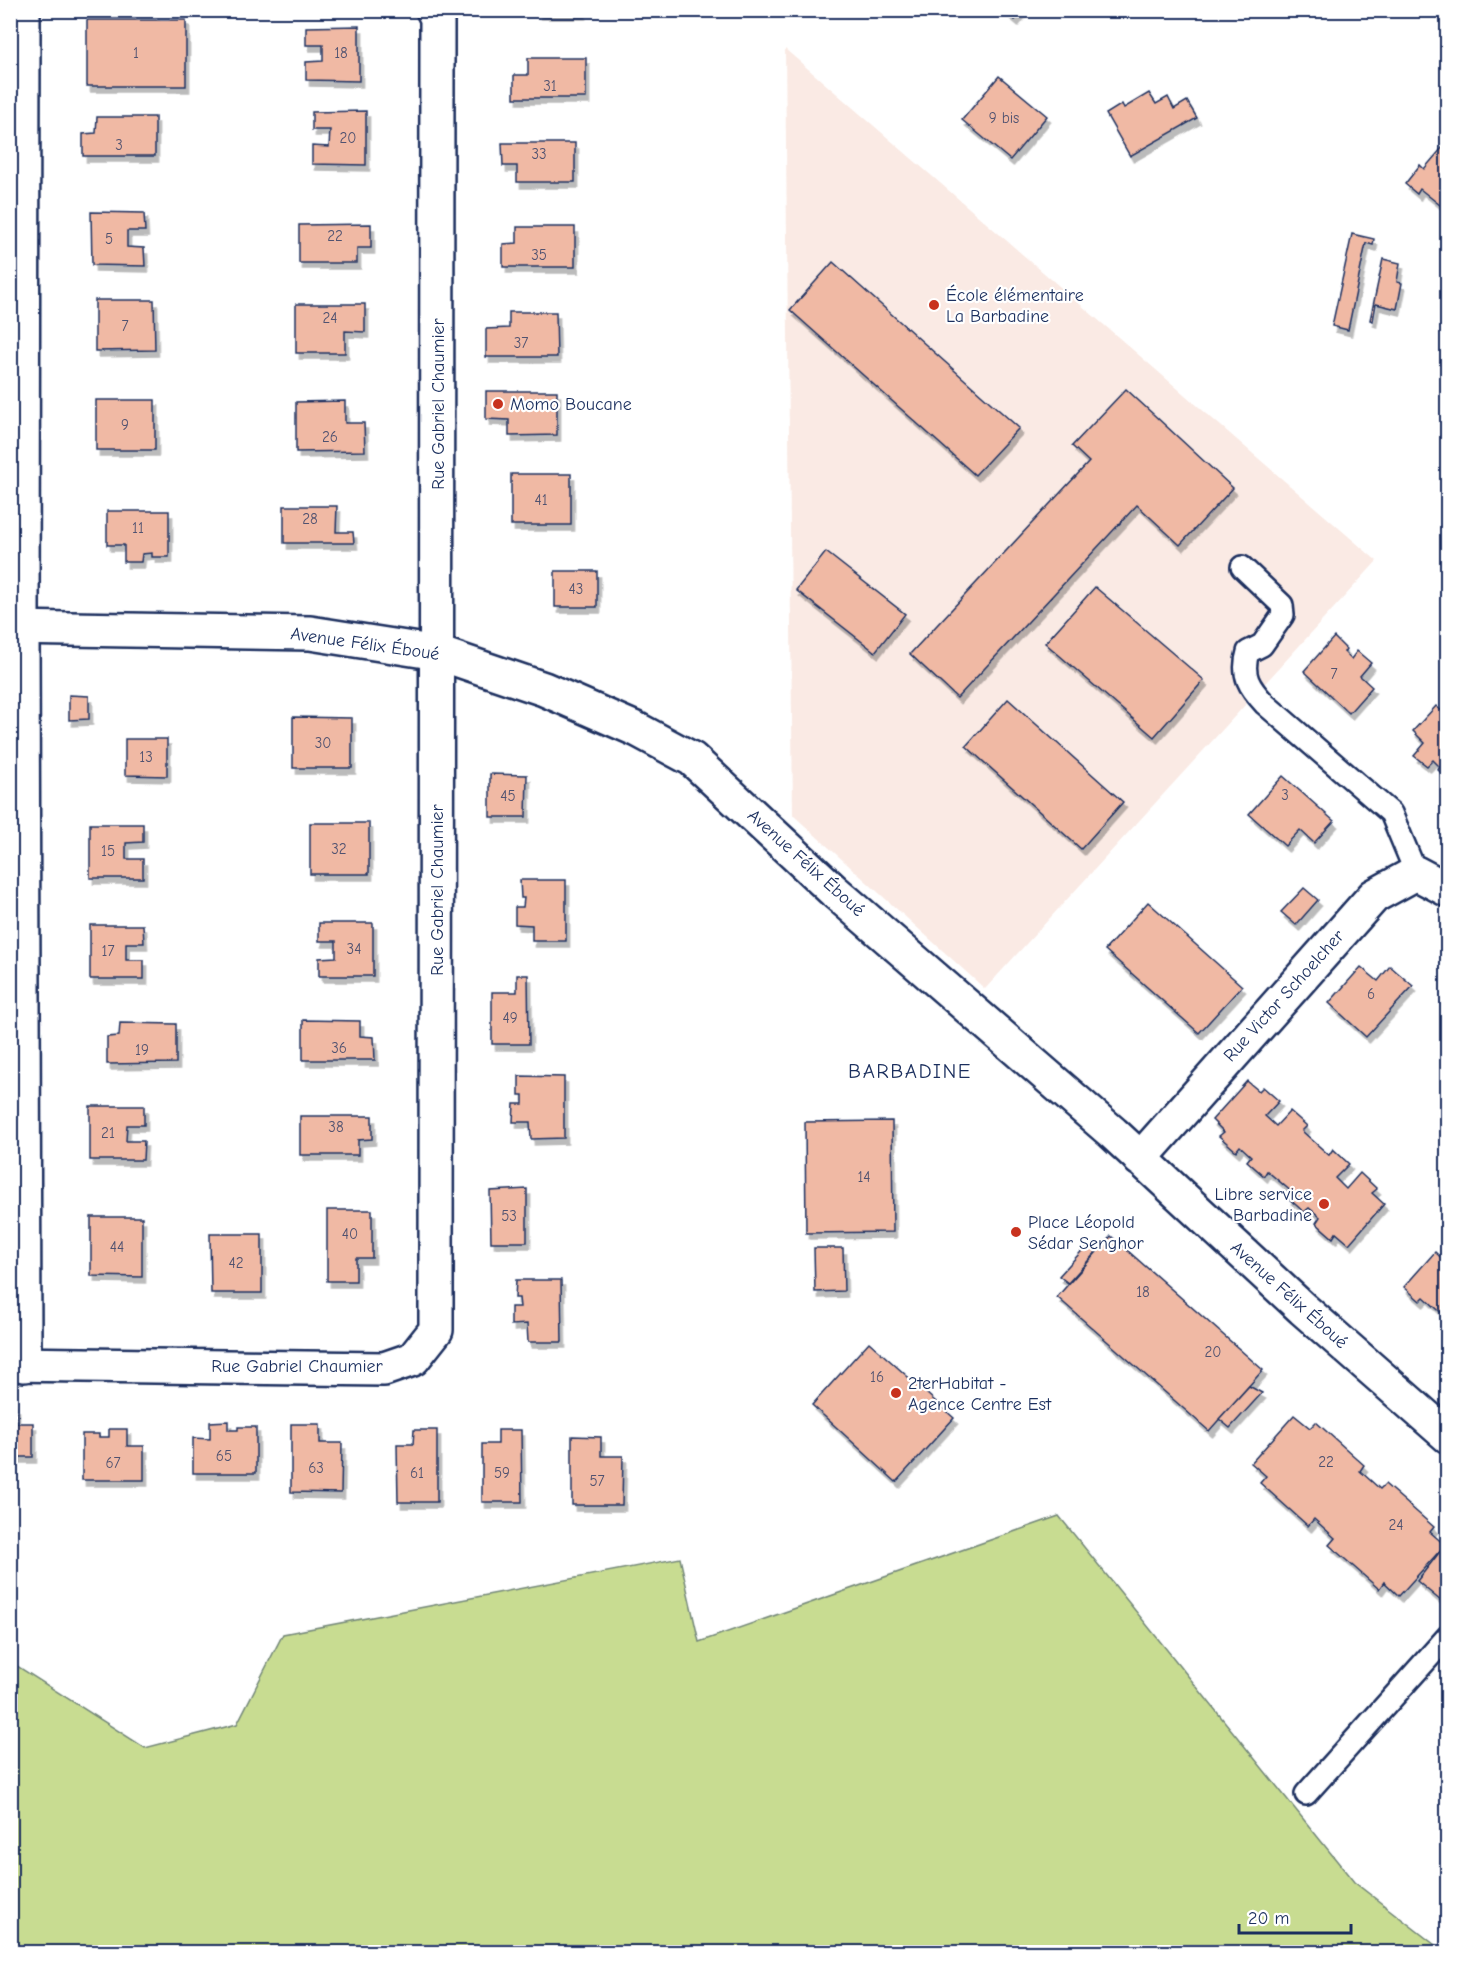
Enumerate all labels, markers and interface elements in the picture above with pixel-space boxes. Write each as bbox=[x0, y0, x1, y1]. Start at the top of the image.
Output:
house number: 1 bbox=[133, 44, 139, 62]
house number: 18 bbox=[334, 44, 348, 62]
house number: 31 bbox=[543, 77, 557, 95]
house number: 9 bis bbox=[989, 109, 1019, 127]
house number: 20 bbox=[340, 129, 356, 147]
house number: 3 bbox=[115, 136, 123, 154]
house number: 33 bbox=[531, 145, 547, 163]
house number: 22 bbox=[327, 227, 343, 245]
house number: 5 bbox=[105, 230, 113, 248]
house number: 35 bbox=[531, 246, 547, 264]
place label: École élémentaire La Barbadine bbox=[946, 284, 1084, 327]
marker: École élémentaire La Barbadine bbox=[927, 298, 941, 312]
house number: 24 bbox=[322, 309, 338, 327]
house number: 7 bbox=[121, 317, 129, 335]
street label: Rue Gabriel Chaumier bbox=[428, 318, 449, 490]
house number: 37 bbox=[514, 334, 528, 352]
place label: Momo Boucane bbox=[510, 394, 632, 415]
marker: Momo Boucane bbox=[491, 397, 505, 411]
house number: 9 bbox=[121, 416, 129, 434]
house number: 26 bbox=[322, 428, 338, 446]
house number: 41 bbox=[534, 491, 548, 509]
house number: 28 bbox=[302, 510, 318, 528]
house number: 11 bbox=[132, 519, 144, 537]
house number: 43 bbox=[569, 580, 583, 598]
street label: Avenue Félix Éboué bbox=[289, 622, 441, 665]
house number: 7 bbox=[1330, 665, 1338, 683]
house number: 30 bbox=[315, 734, 331, 752]
house number: 13 bbox=[139, 748, 153, 766]
house number: 3 bbox=[1281, 786, 1289, 804]
house number: 45 bbox=[500, 787, 516, 805]
street label: Rue Gabriel Chaumier bbox=[427, 804, 448, 976]
street label: Avenue Félix Éboué bbox=[743, 804, 869, 921]
house number: 32 bbox=[331, 840, 347, 858]
house number: 15 bbox=[101, 842, 115, 860]
street label: Rue Victor Schoelcher bbox=[1219, 925, 1349, 1066]
house number: 34 bbox=[347, 940, 361, 958]
house number: 17 bbox=[101, 942, 115, 960]
house number: 6 bbox=[1367, 985, 1375, 1003]
house number: 49 bbox=[502, 1009, 518, 1027]
house number: 36 bbox=[331, 1039, 347, 1057]
house number: 19 bbox=[135, 1041, 149, 1059]
district label: BARBADINE bbox=[848, 1059, 972, 1083]
house number: 38 bbox=[328, 1118, 344, 1136]
house number: 21 bbox=[101, 1124, 115, 1142]
house number: 14 bbox=[857, 1168, 871, 1186]
place label: Libre service Barbadine bbox=[1215, 1184, 1312, 1226]
marker: Libre service Barbadine bbox=[1317, 1197, 1331, 1211]
house number: 53 bbox=[501, 1207, 517, 1225]
place label: Place Léopold Sédar Senghor bbox=[1028, 1212, 1145, 1254]
house number: 40 bbox=[342, 1225, 358, 1243]
marker: Place Léopold Sédar Senghor bbox=[1009, 1225, 1023, 1239]
street label: Avenue Félix Éboué bbox=[1226, 1236, 1352, 1353]
house number: 44 bbox=[110, 1238, 124, 1256]
house number: 42 bbox=[228, 1254, 244, 1272]
house number: 18 bbox=[1136, 1283, 1150, 1301]
house number: 20 bbox=[1205, 1343, 1221, 1361]
street label: Rue Gabriel Chaumier bbox=[211, 1356, 383, 1377]
house number: 16 bbox=[870, 1368, 884, 1386]
place label: 2terHabitat - Agence Centre Est bbox=[908, 1373, 1052, 1415]
marker: 2terHabitat - Agence Centre Est bbox=[889, 1386, 903, 1400]
house number: 65 bbox=[216, 1447, 232, 1465]
house number: 22 bbox=[1318, 1453, 1334, 1471]
house number: 67 bbox=[105, 1454, 121, 1472]
house number: 63 bbox=[308, 1459, 324, 1477]
house number: 61 bbox=[410, 1464, 424, 1482]
house number: 59 bbox=[494, 1464, 510, 1482]
house number: 57 bbox=[589, 1472, 605, 1490]
house number: 24 bbox=[1388, 1516, 1404, 1534]
scale bar bbox=[1239, 1897, 1352, 1935]
text: 20 m bbox=[1248, 1908, 1289, 1929]

